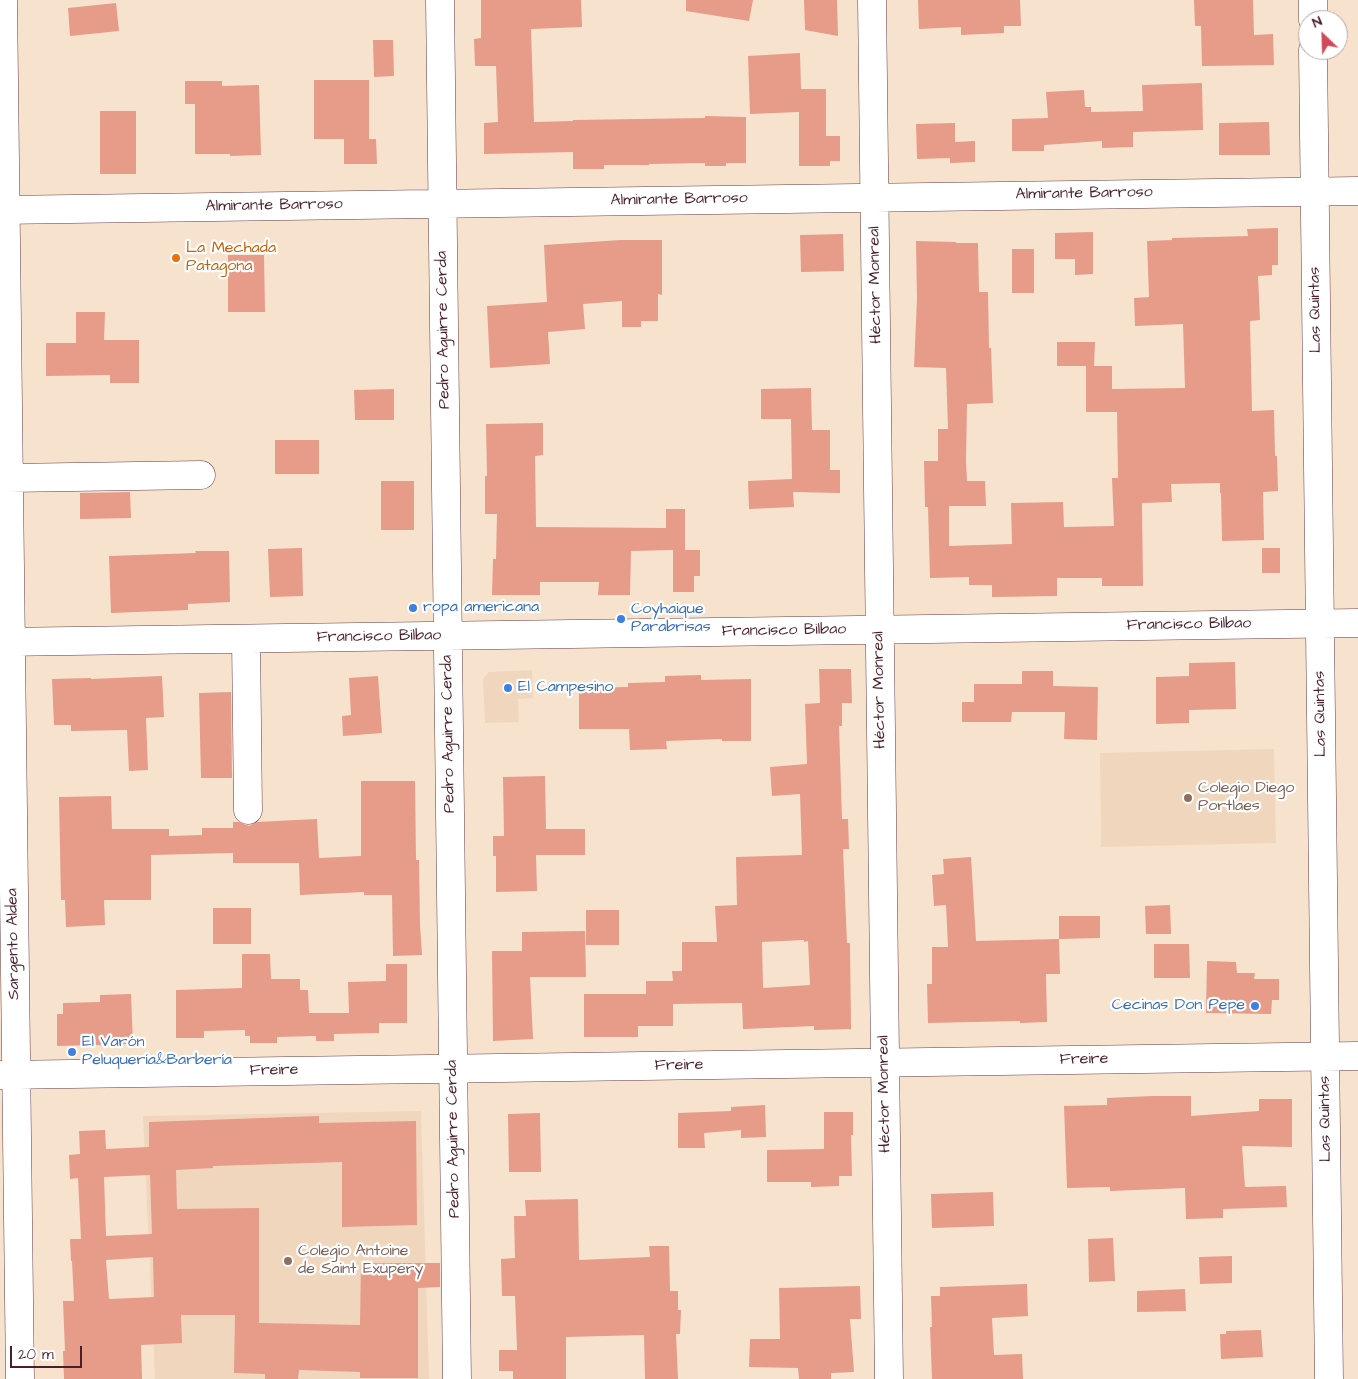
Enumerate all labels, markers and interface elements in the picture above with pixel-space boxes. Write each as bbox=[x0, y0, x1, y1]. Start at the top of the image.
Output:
north arrow bbox=[1298, 10, 1348, 60]
text: N bbox=[1309, 11, 1325, 33]
street label: Almirante Barroso bbox=[1015, 183, 1153, 205]
street label: Almirante Barroso bbox=[610, 189, 748, 211]
street label: Almirante Barroso bbox=[205, 195, 343, 217]
street label: Héctor Monreal bbox=[865, 226, 887, 344]
place label: La Mechada Patagona bbox=[186, 239, 276, 277]
street label: Pedro Aguirre Cerda bbox=[433, 251, 455, 409]
marker: La Mechada Patagona bbox=[170, 252, 182, 264]
street label: Las Quintas bbox=[1306, 267, 1326, 353]
place label: ropa americana bbox=[423, 598, 539, 618]
place label: Coyhaique Parabrisas bbox=[631, 600, 711, 638]
marker: ropa americana bbox=[407, 602, 419, 614]
marker: Coyhaique Parabrisas bbox=[615, 613, 627, 625]
street label: Francisco Bilbao bbox=[1127, 614, 1251, 636]
street label: Francisco Bilbao bbox=[722, 620, 846, 642]
street label: Francisco Bilbao bbox=[317, 626, 441, 648]
street label: Héctor Monreal bbox=[869, 631, 891, 749]
street label: Pedro Aguirre Cerda bbox=[438, 655, 460, 813]
street label: Las Quintas bbox=[1311, 671, 1331, 757]
place label: El Campesino bbox=[518, 678, 613, 698]
marker: El Campesino bbox=[502, 682, 514, 694]
place label: Colegio Diego Portlaes bbox=[1198, 779, 1294, 817]
marker: Colegio Diego Portlaes bbox=[1182, 792, 1194, 804]
street label: Sargento Aldea bbox=[3, 888, 25, 1000]
place label: Cecinas Don Pepe bbox=[1112, 996, 1245, 1016]
marker: Cecinas Don Pepe bbox=[1249, 1000, 1261, 1012]
place label: El Varón Peluquería&Barbería bbox=[82, 1033, 232, 1071]
street label: Héctor Monreal bbox=[874, 1035, 896, 1153]
marker: El Varón Peluquería&Barbería bbox=[66, 1046, 78, 1058]
street label: Freire bbox=[1060, 1050, 1108, 1070]
street label: Freire bbox=[655, 1056, 703, 1076]
street label: Pedro Aguirre Cerda bbox=[443, 1060, 465, 1218]
street label: Freire bbox=[250, 1061, 298, 1081]
street label: Las Quintas bbox=[1316, 1076, 1336, 1162]
place label: Colegio Antoine de Saint Exupery bbox=[298, 1242, 423, 1280]
marker: Colegio Antoine de Saint Exupery bbox=[282, 1255, 294, 1267]
scale bar bbox=[12, 1336, 85, 1368]
text: 20 m bbox=[18, 1344, 54, 1365]

